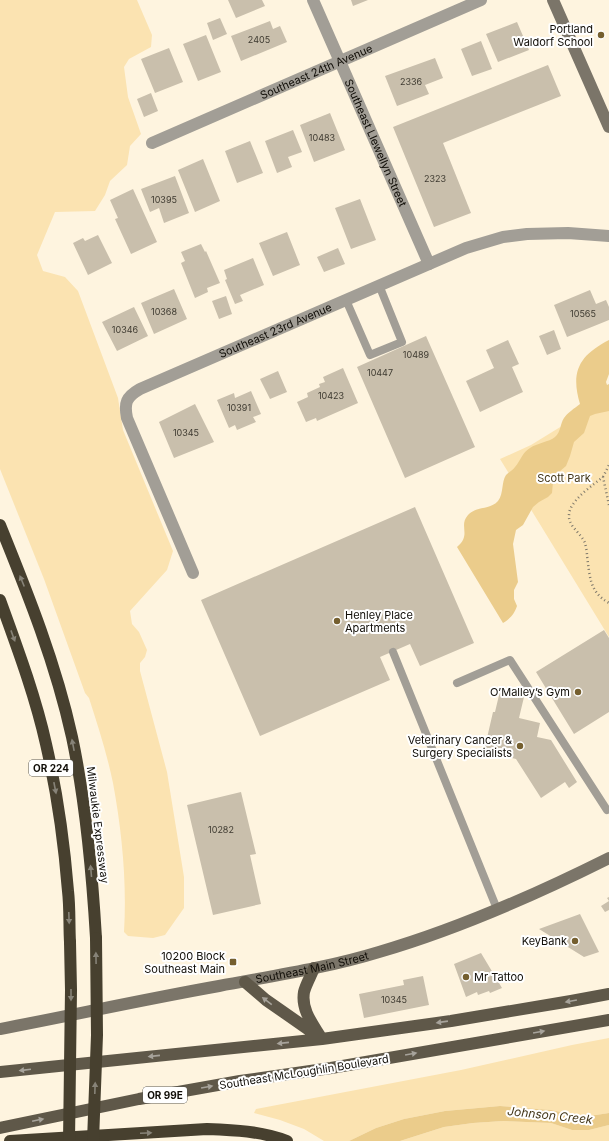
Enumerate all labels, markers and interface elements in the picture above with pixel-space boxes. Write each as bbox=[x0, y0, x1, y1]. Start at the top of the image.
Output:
place label: Portland Waldorf School bbox=[513, 22, 593, 49]
marker: Portland Waldorf School bbox=[596, 30, 606, 40]
house number: 2405 bbox=[248, 34, 270, 45]
street label: Southeast 24th Avenue bbox=[258, 41, 374, 102]
house number: 2336 bbox=[400, 76, 423, 87]
street label: Southeast Llewellyn Street bbox=[342, 77, 410, 209]
house number: 10483 bbox=[309, 132, 336, 143]
house number: 2323 bbox=[424, 173, 446, 184]
house number: 10395 bbox=[151, 194, 177, 205]
street label: Southeast 23rd Avenue bbox=[217, 300, 334, 361]
house number: 10368 bbox=[151, 306, 177, 317]
house number: 10565 bbox=[570, 308, 596, 319]
house number: 10346 bbox=[112, 324, 139, 335]
house number: 10489 bbox=[403, 349, 430, 360]
house number: 10447 bbox=[367, 367, 393, 378]
house number: 10423 bbox=[318, 390, 345, 401]
house number: 10391 bbox=[227, 402, 251, 413]
house number: 10345 bbox=[173, 427, 199, 438]
park label: Scott Park bbox=[537, 471, 591, 485]
one-way arrow bbox=[19, 574, 25, 586]
place label: Henley Place Apartments bbox=[345, 608, 413, 635]
marker: Henley Place Apartments bbox=[332, 616, 342, 626]
one-way arrow bbox=[11, 631, 17, 643]
place label: O’Malley’s Gym bbox=[490, 685, 570, 699]
marker: O’Malley’s Gym bbox=[573, 687, 583, 697]
place label: Veterinary Cancer & Surgery Specialists bbox=[408, 733, 512, 760]
one-way arrow bbox=[70, 739, 76, 751]
marker: Veterinary Cancer & Surgery Specialists bbox=[515, 741, 525, 751]
road number: OR 224 bbox=[29, 760, 73, 776]
street label: Milwaukie Expressway bbox=[84, 766, 112, 884]
one-way arrow bbox=[52, 782, 58, 795]
house number: 10282 bbox=[208, 824, 234, 835]
one-way arrow bbox=[88, 865, 95, 877]
one-way arrow bbox=[66, 912, 72, 925]
place label: KeyBank bbox=[522, 934, 567, 948]
marker: KeyBank bbox=[570, 936, 580, 946]
street label: Southeast Main Street bbox=[254, 948, 370, 986]
place label: 10200 Block Southeast Main bbox=[144, 949, 225, 976]
one-way arrow bbox=[93, 951, 99, 964]
marker: 10200 Block Southeast Main bbox=[228, 957, 238, 967]
place label: Mr Tattoo bbox=[474, 970, 524, 984]
marker: Mr Tattoo bbox=[461, 972, 471, 982]
one-way arrow bbox=[68, 989, 74, 1002]
house number: 10345 bbox=[381, 994, 407, 1005]
one-way arrow bbox=[262, 997, 273, 1005]
one-way arrow bbox=[565, 999, 577, 1005]
one-way arrow bbox=[436, 1019, 448, 1025]
one-way arrow bbox=[533, 1029, 545, 1035]
one-way arrow bbox=[277, 1040, 289, 1046]
one-way arrow bbox=[405, 1051, 417, 1057]
street label: Southeast McLoughlin Boulevard bbox=[218, 1052, 390, 1092]
one-way arrow bbox=[148, 1053, 160, 1060]
one-way arrow bbox=[19, 1066, 31, 1073]
one-way arrow bbox=[91, 1082, 98, 1094]
one-way arrow bbox=[201, 1084, 213, 1090]
road number: OR 99E bbox=[143, 1087, 187, 1103]
water label: Johnson Creek bbox=[507, 1103, 594, 1127]
one-way arrow bbox=[32, 1116, 44, 1122]
one-way arrow bbox=[140, 1129, 152, 1136]

